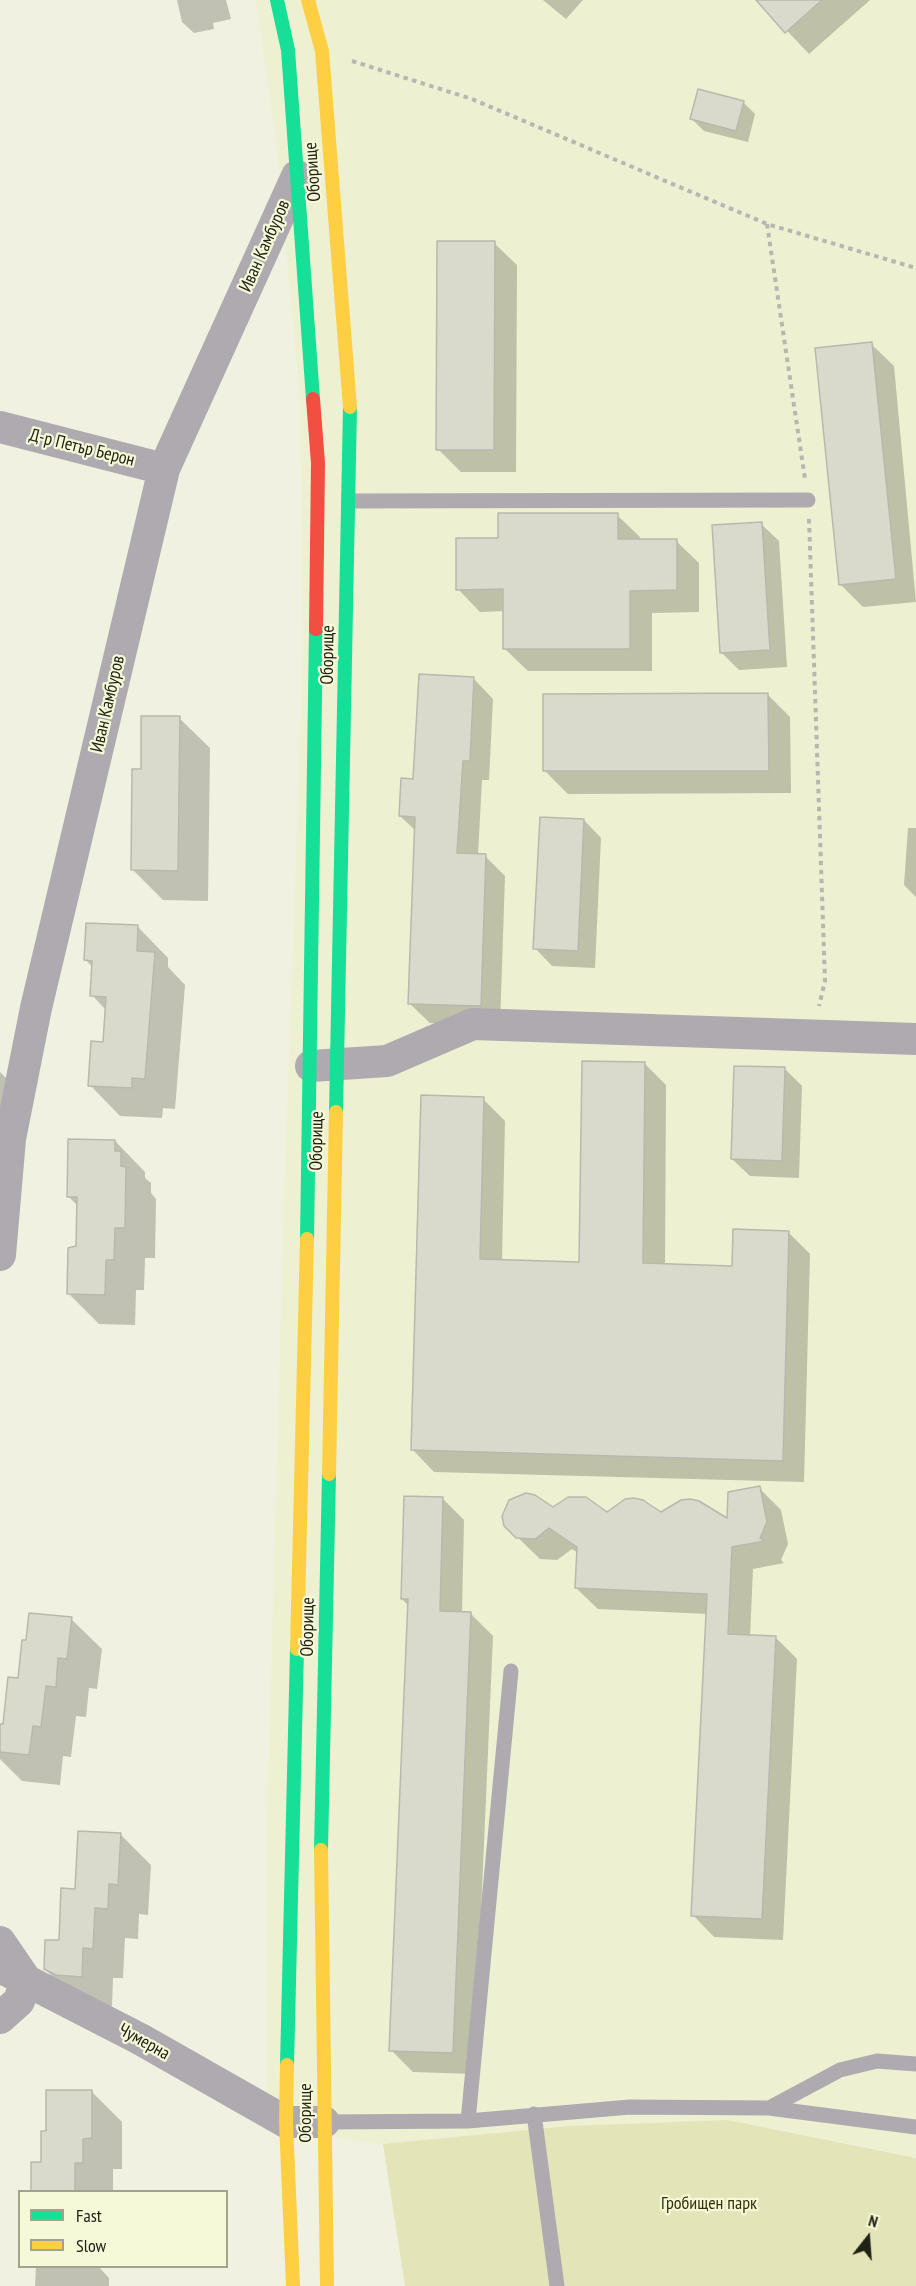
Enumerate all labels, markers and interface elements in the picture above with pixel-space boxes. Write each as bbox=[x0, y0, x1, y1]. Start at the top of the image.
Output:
street label: Оборище bbox=[300, 142, 326, 202]
street label: Иван Камбуров bbox=[235, 197, 295, 295]
street label: Д-р Петър Берон bbox=[27, 425, 137, 471]
street label: Оборище bbox=[317, 625, 339, 685]
street label: Иван Камбуров bbox=[86, 654, 130, 754]
street label: Оборище bbox=[306, 1111, 328, 1171]
street label: Оборище bbox=[297, 1597, 319, 1657]
street label: Чумерна bbox=[115, 2019, 173, 2065]
street label: Оборище bbox=[295, 2083, 317, 2143]
legend bbox=[18, 2190, 228, 2268]
park label: Гробищен парк bbox=[661, 2193, 757, 2215]
text: Fast bbox=[76, 2204, 102, 2227]
north arrow bbox=[838, 2208, 898, 2268]
text: N bbox=[866, 2210, 880, 2232]
text: Slow bbox=[76, 2234, 106, 2257]

